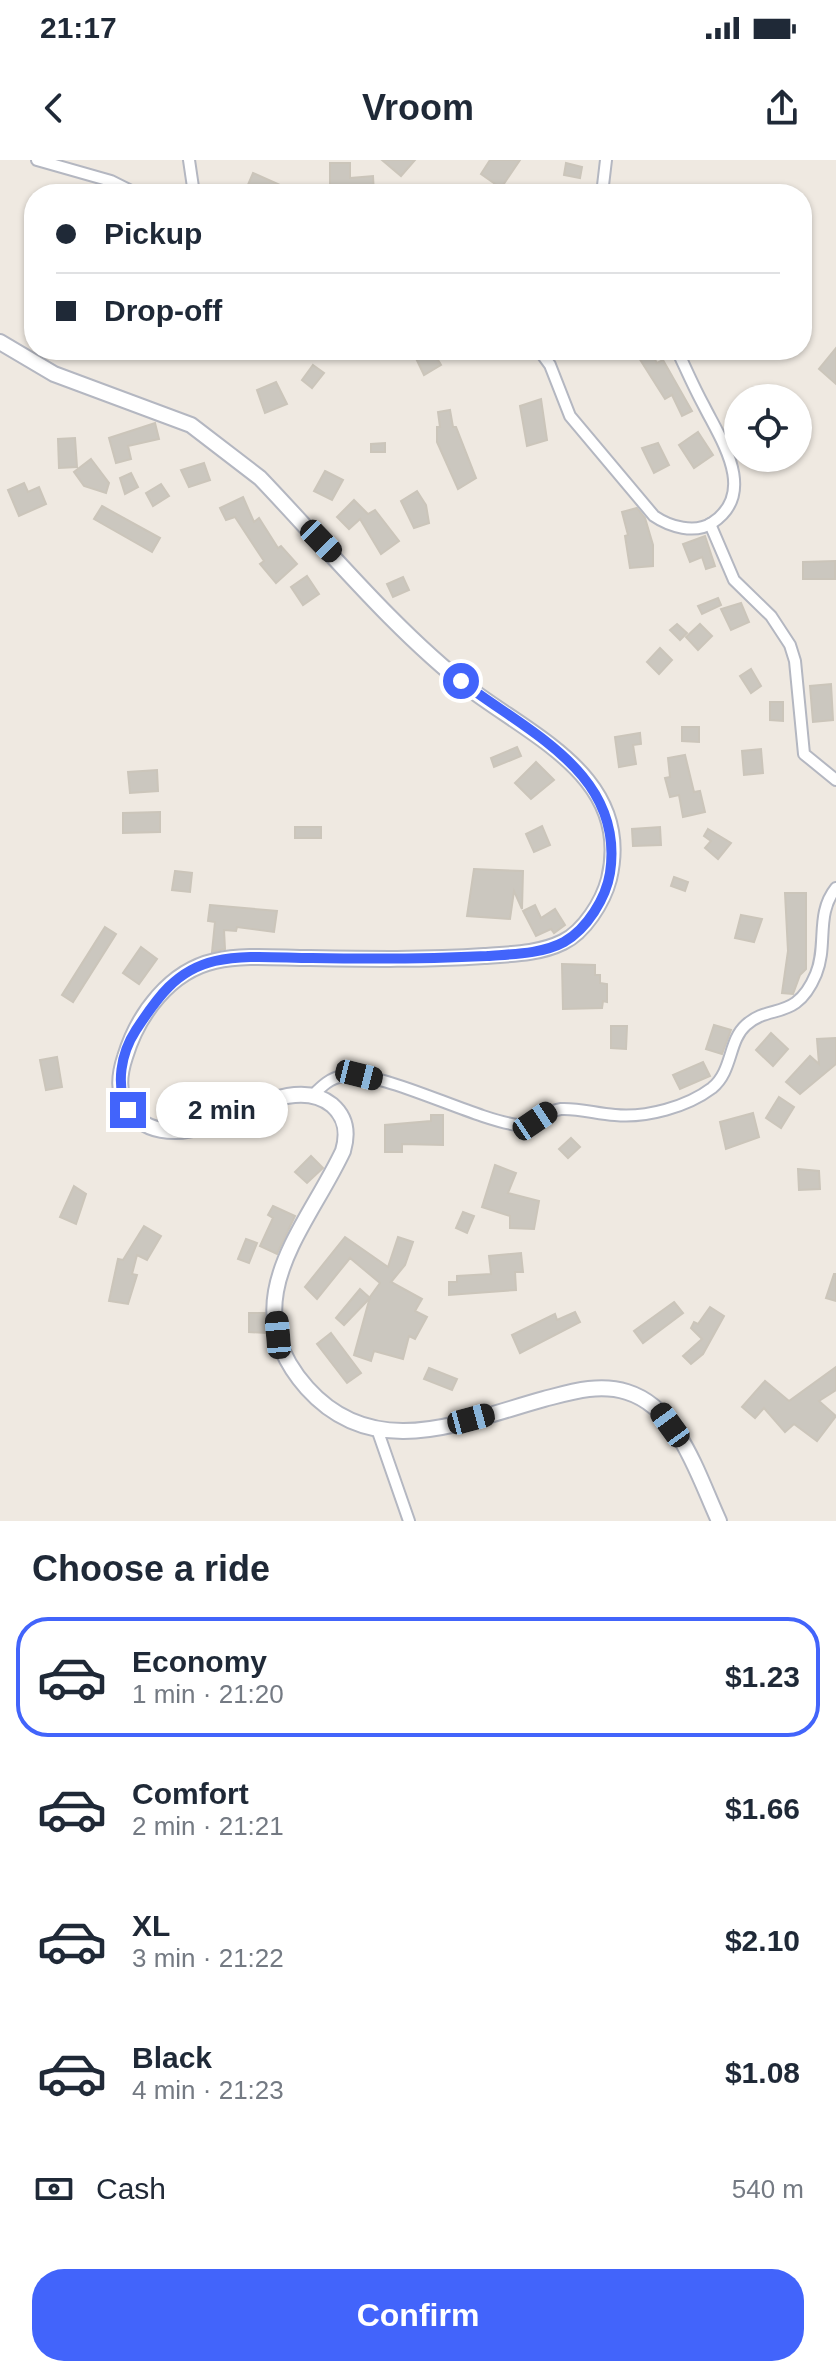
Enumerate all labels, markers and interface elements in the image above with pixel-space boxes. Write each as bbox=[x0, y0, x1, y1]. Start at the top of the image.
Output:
text: 21:17 bbox=[40, 11, 117, 44]
icon: back bbox=[32, 86, 76, 130]
icon: share bbox=[760, 86, 804, 130]
text: Vroom bbox=[362, 87, 474, 128]
text: Pickup bbox=[104, 217, 202, 250]
text: Drop-off bbox=[104, 294, 222, 327]
map controls bbox=[724, 384, 812, 472]
button: locate bbox=[724, 384, 812, 472]
car bbox=[296, 515, 346, 567]
route start bbox=[443, 663, 479, 699]
car bbox=[333, 1058, 385, 1092]
callout: 2 min bbox=[156, 1082, 288, 1138]
route end bbox=[110, 1092, 146, 1128]
text: 2 min bbox=[188, 1095, 256, 1125]
car bbox=[508, 1098, 562, 1144]
car bbox=[264, 1310, 292, 1360]
car bbox=[646, 1399, 694, 1451]
car bbox=[445, 1401, 497, 1437]
text: Choose a ride bbox=[32, 1548, 270, 1589]
icon: car bbox=[36, 1641, 108, 1713]
text: Economy bbox=[132, 1645, 267, 1678]
text: $1.23 bbox=[725, 1660, 800, 1693]
text: 1 min · 21:20 bbox=[132, 1679, 284, 1709]
icon: car bbox=[36, 1773, 108, 1845]
text: Comfort bbox=[132, 1777, 249, 1810]
text: $1.66 bbox=[725, 1792, 800, 1825]
text: 2 min · 21:21 bbox=[132, 1811, 284, 1841]
icon: car bbox=[36, 1905, 108, 1977]
text: XL bbox=[132, 1909, 170, 1942]
text: $2.10 bbox=[725, 1924, 800, 1957]
text: 3 min · 21:22 bbox=[132, 1943, 284, 1973]
icon: car bbox=[36, 2037, 108, 2109]
text: Black bbox=[132, 2041, 212, 2074]
text: $1.08 bbox=[725, 2056, 800, 2089]
text: 4 min · 21:23 bbox=[132, 2075, 284, 2105]
icon: cash bbox=[32, 2167, 76, 2211]
text: Cash bbox=[96, 2172, 166, 2205]
text: 540 m bbox=[732, 2174, 804, 2204]
button: Confirm bbox=[32, 2269, 804, 2361]

